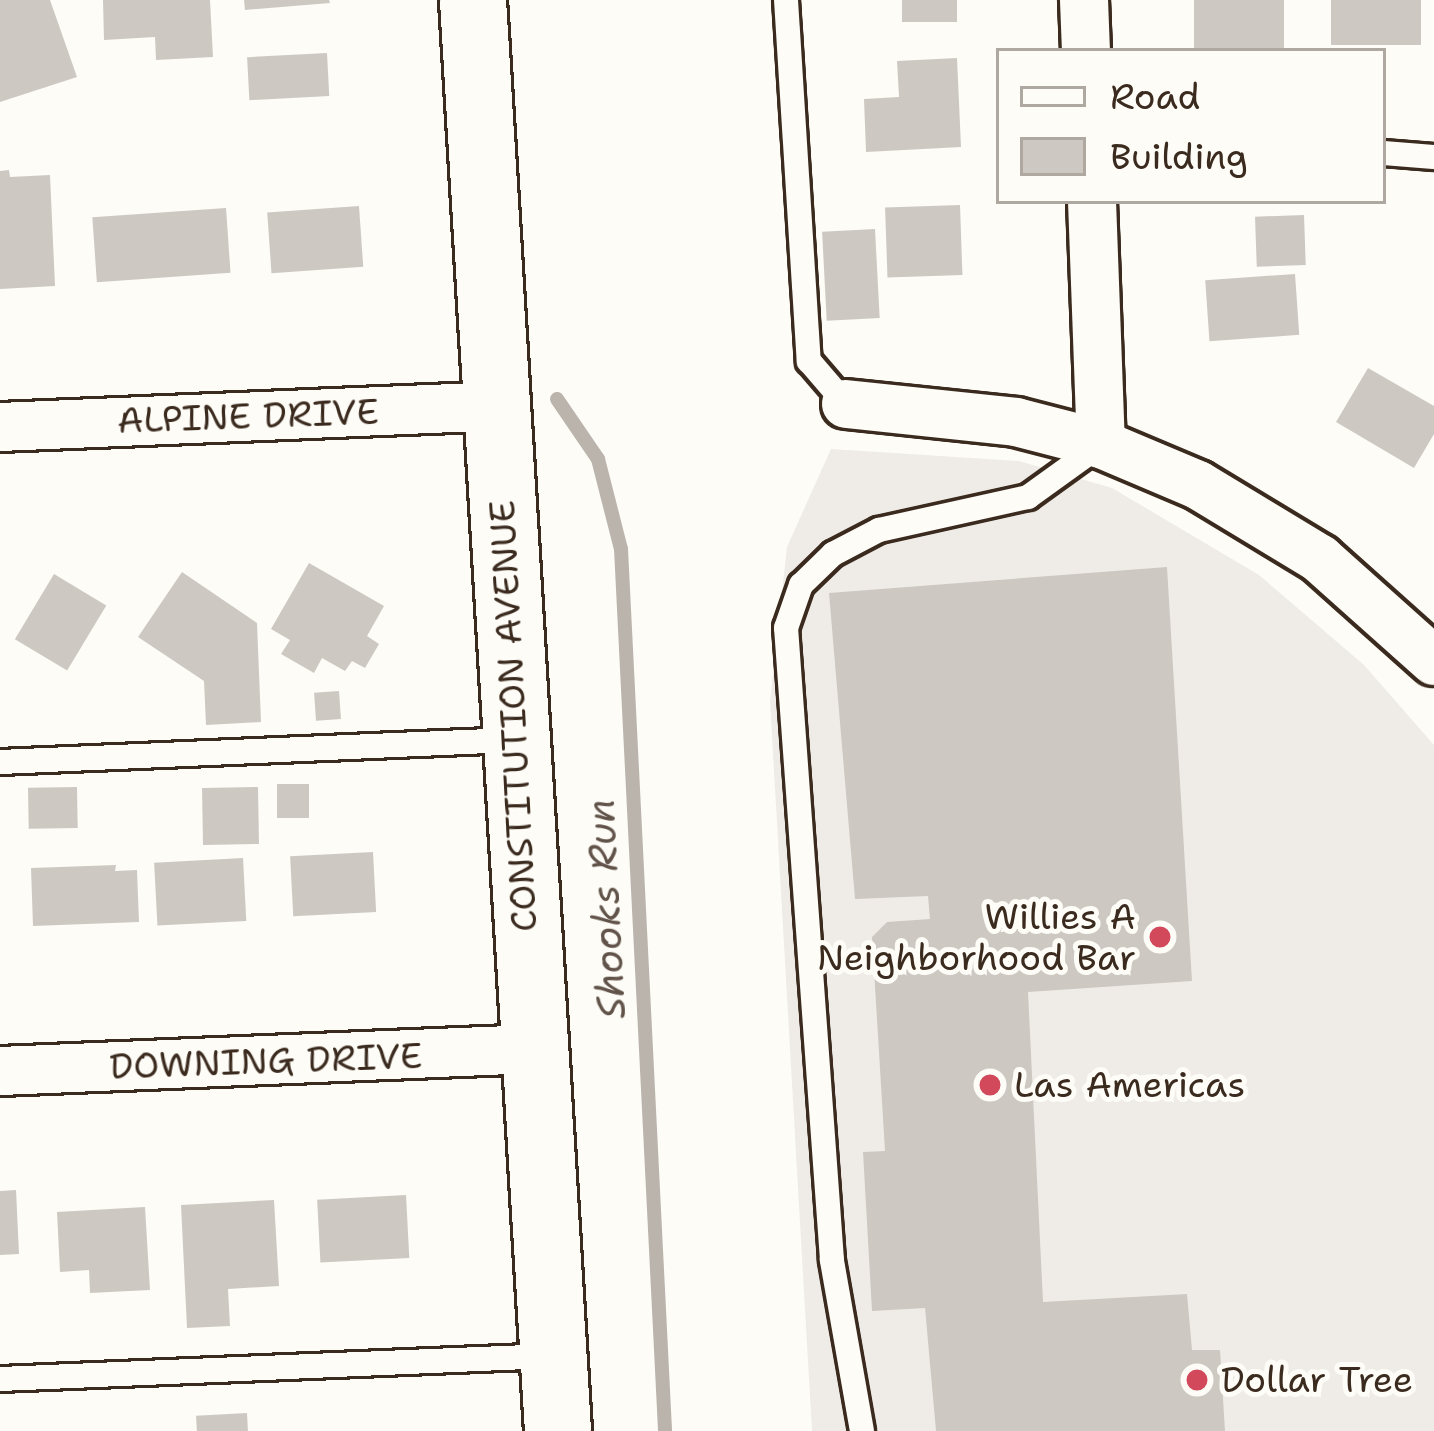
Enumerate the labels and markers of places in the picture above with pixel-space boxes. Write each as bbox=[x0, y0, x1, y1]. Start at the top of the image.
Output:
place label: Willies A Neighborhood Bar bbox=[817, 894, 1136, 979]
marker: Willies A Neighborhood Bar bbox=[1147, 924, 1173, 950]
place label: Las Americas bbox=[1014, 1063, 1245, 1107]
marker: Las Americas bbox=[977, 1072, 1003, 1098]
place label: Dollar Tree bbox=[1221, 1358, 1413, 1402]
marker: Dollar Tree bbox=[1184, 1367, 1210, 1393]

